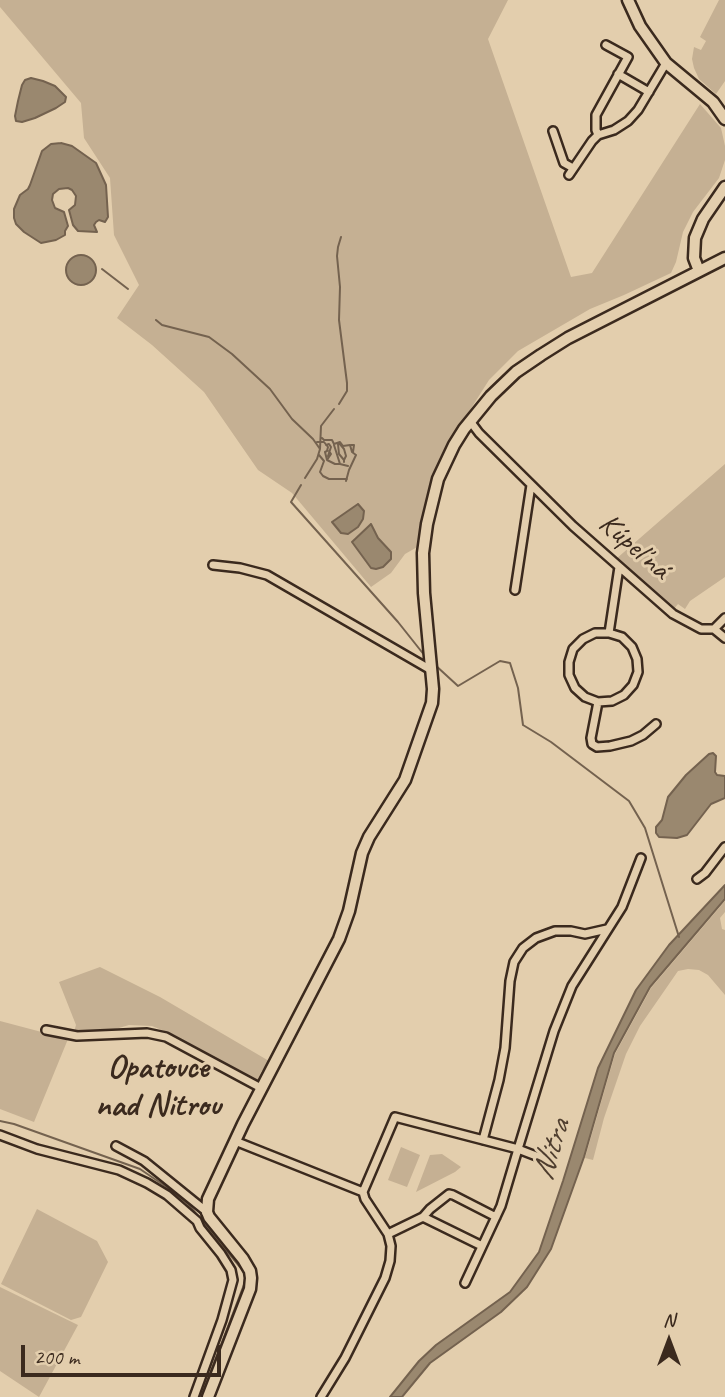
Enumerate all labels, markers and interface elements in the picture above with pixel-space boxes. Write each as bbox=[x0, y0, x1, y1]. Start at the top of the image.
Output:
street label: Kúpeľná bbox=[591, 506, 677, 588]
district label: Opatovce nad Nitrou bbox=[95, 1048, 221, 1126]
water label: Nitra bbox=[524, 1115, 580, 1185]
north arrow bbox=[634, 1306, 704, 1376]
text: N bbox=[663, 1308, 675, 1332]
scale bar bbox=[24, 1330, 224, 1374]
text: 200 m bbox=[34, 1344, 79, 1370]

